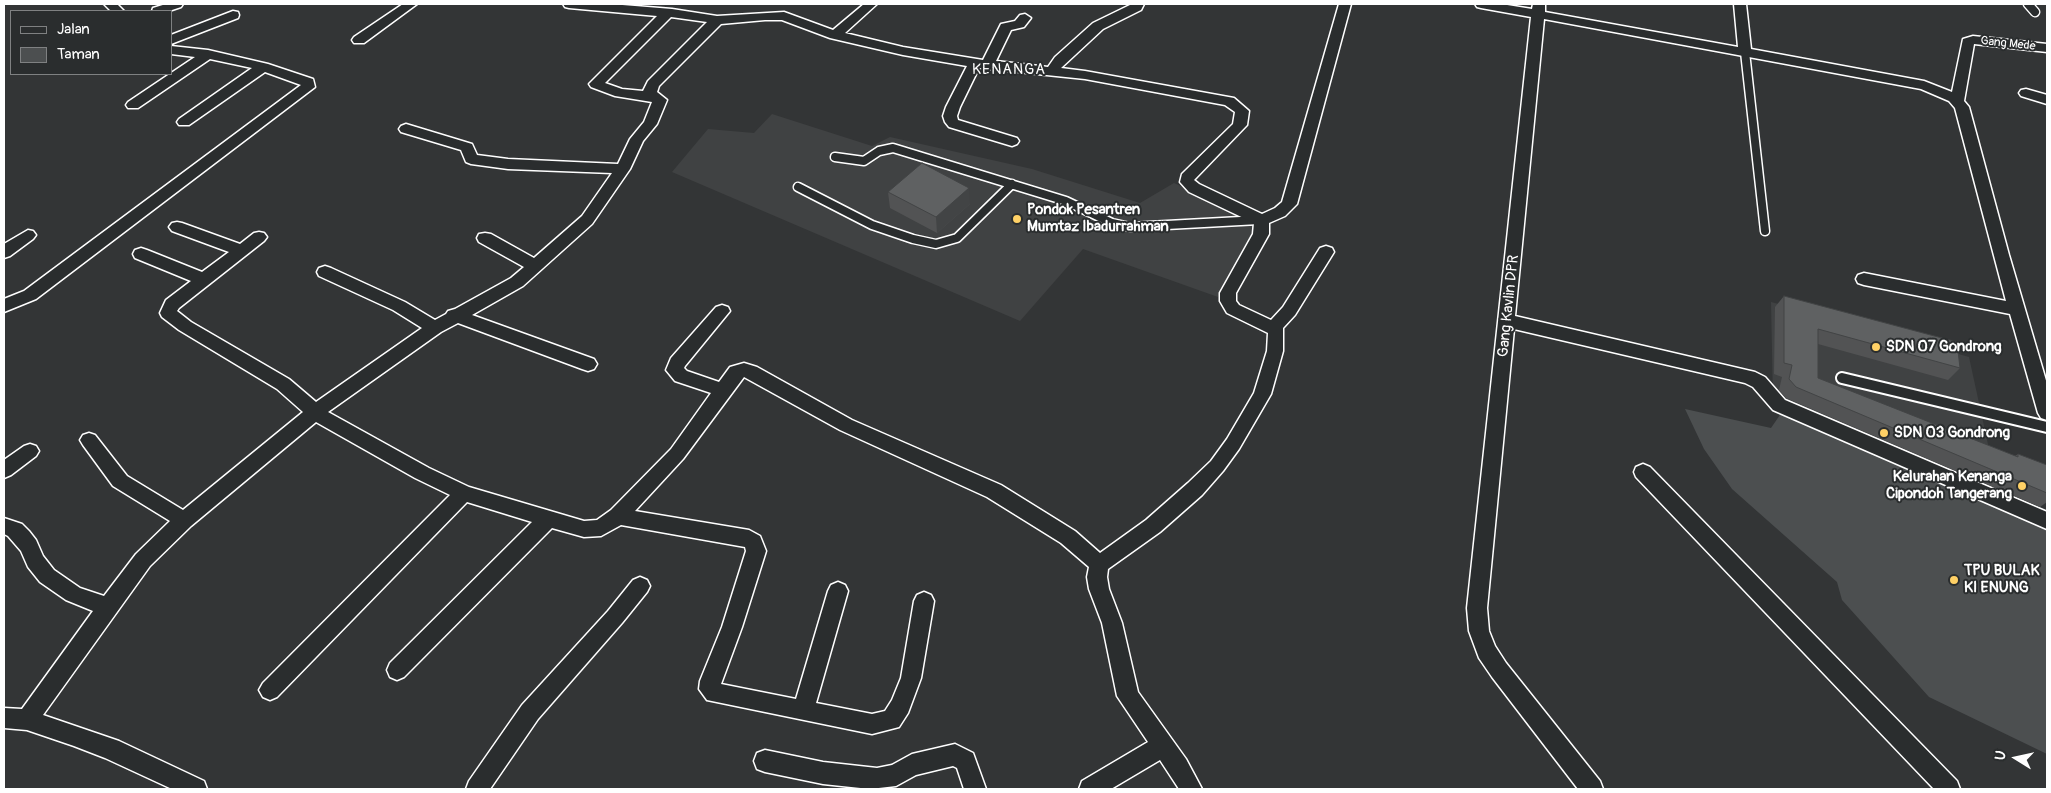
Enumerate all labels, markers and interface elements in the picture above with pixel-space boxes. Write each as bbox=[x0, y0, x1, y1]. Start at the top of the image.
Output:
legend bbox=[10, 10, 172, 75]
text: Jalan bbox=[57, 20, 90, 39]
street label: Gang Mede bbox=[1980, 34, 2036, 54]
text: Taman bbox=[57, 45, 100, 64]
district label: KENANGA bbox=[971, 61, 1047, 79]
place label: Pondok Pesantren Mumtaz Ibadurrahman bbox=[1027, 201, 1169, 236]
marker: Pondok Pesantren Mumtaz Ibadurrahman bbox=[1011, 213, 1023, 225]
street label: Gang Kavlin DPR bbox=[1495, 254, 1523, 358]
place label: SDN 07 Gondrong bbox=[1886, 338, 2002, 356]
marker: SDN 07 Gondrong bbox=[1870, 341, 1882, 353]
place label: SDN 03 Gondrong bbox=[1894, 424, 2010, 442]
marker: SDN 03 Gondrong bbox=[1878, 427, 1890, 439]
place label: Kelurahan Kenanga Cipondoh Tangerang bbox=[1886, 468, 2012, 503]
marker: Kelurahan Kenanga Cipondoh Tangerang bbox=[2016, 480, 2028, 492]
place label: TPU BULAK KI ENUNG bbox=[1964, 562, 2039, 597]
marker: TPU BULAK KI ENUNG bbox=[1948, 574, 1960, 586]
north arrow bbox=[1991, 733, 2041, 783]
text: U bbox=[1992, 749, 2010, 761]

